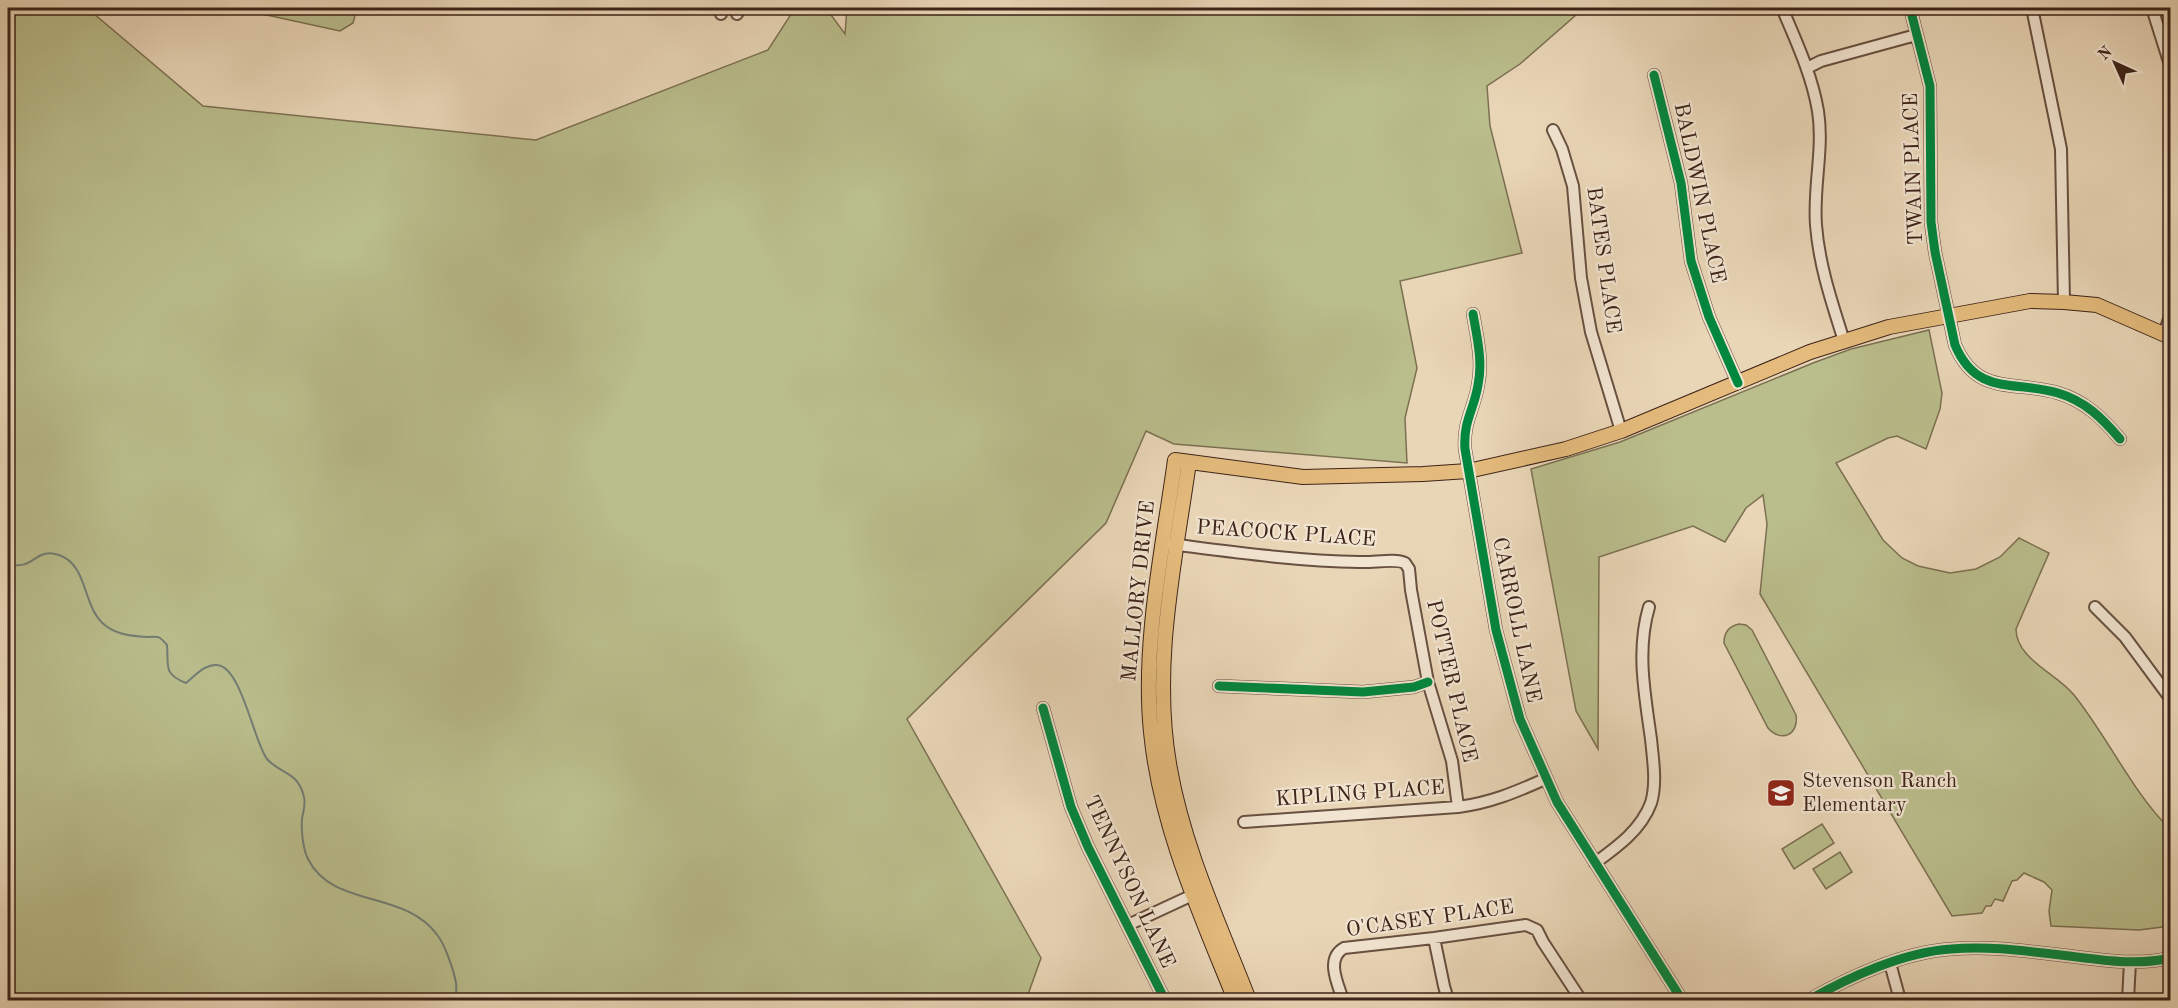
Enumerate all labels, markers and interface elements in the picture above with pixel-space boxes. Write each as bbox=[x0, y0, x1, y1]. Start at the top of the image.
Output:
north arrow bbox=[2085, 33, 2145, 93]
text: N bbox=[2096, 43, 2116, 64]
street label: TWAIN PLACE bbox=[1901, 92, 1927, 246]
street label: BALDWIN PLACE bbox=[1670, 101, 1728, 285]
street label: BATES PLACE bbox=[1582, 185, 1624, 335]
street label: MALLORY DRIVE bbox=[1119, 499, 1159, 683]
street label: PEACOCK PLACE bbox=[1195, 517, 1377, 551]
street label: CARROLL LANE bbox=[1488, 535, 1544, 705]
street label: POTTER PLACE bbox=[1422, 598, 1480, 764]
place label: Stevenson Ranch Elementary bbox=[1802, 771, 1957, 816]
school or university icon: Stevenson Ranch Elementary bbox=[1765, 777, 1797, 809]
street label: KIPLING PLACE bbox=[1275, 778, 1445, 810]
street label: TENNYSON LANE bbox=[1080, 793, 1178, 971]
street label: O'CASEY PLACE bbox=[1345, 897, 1515, 941]

